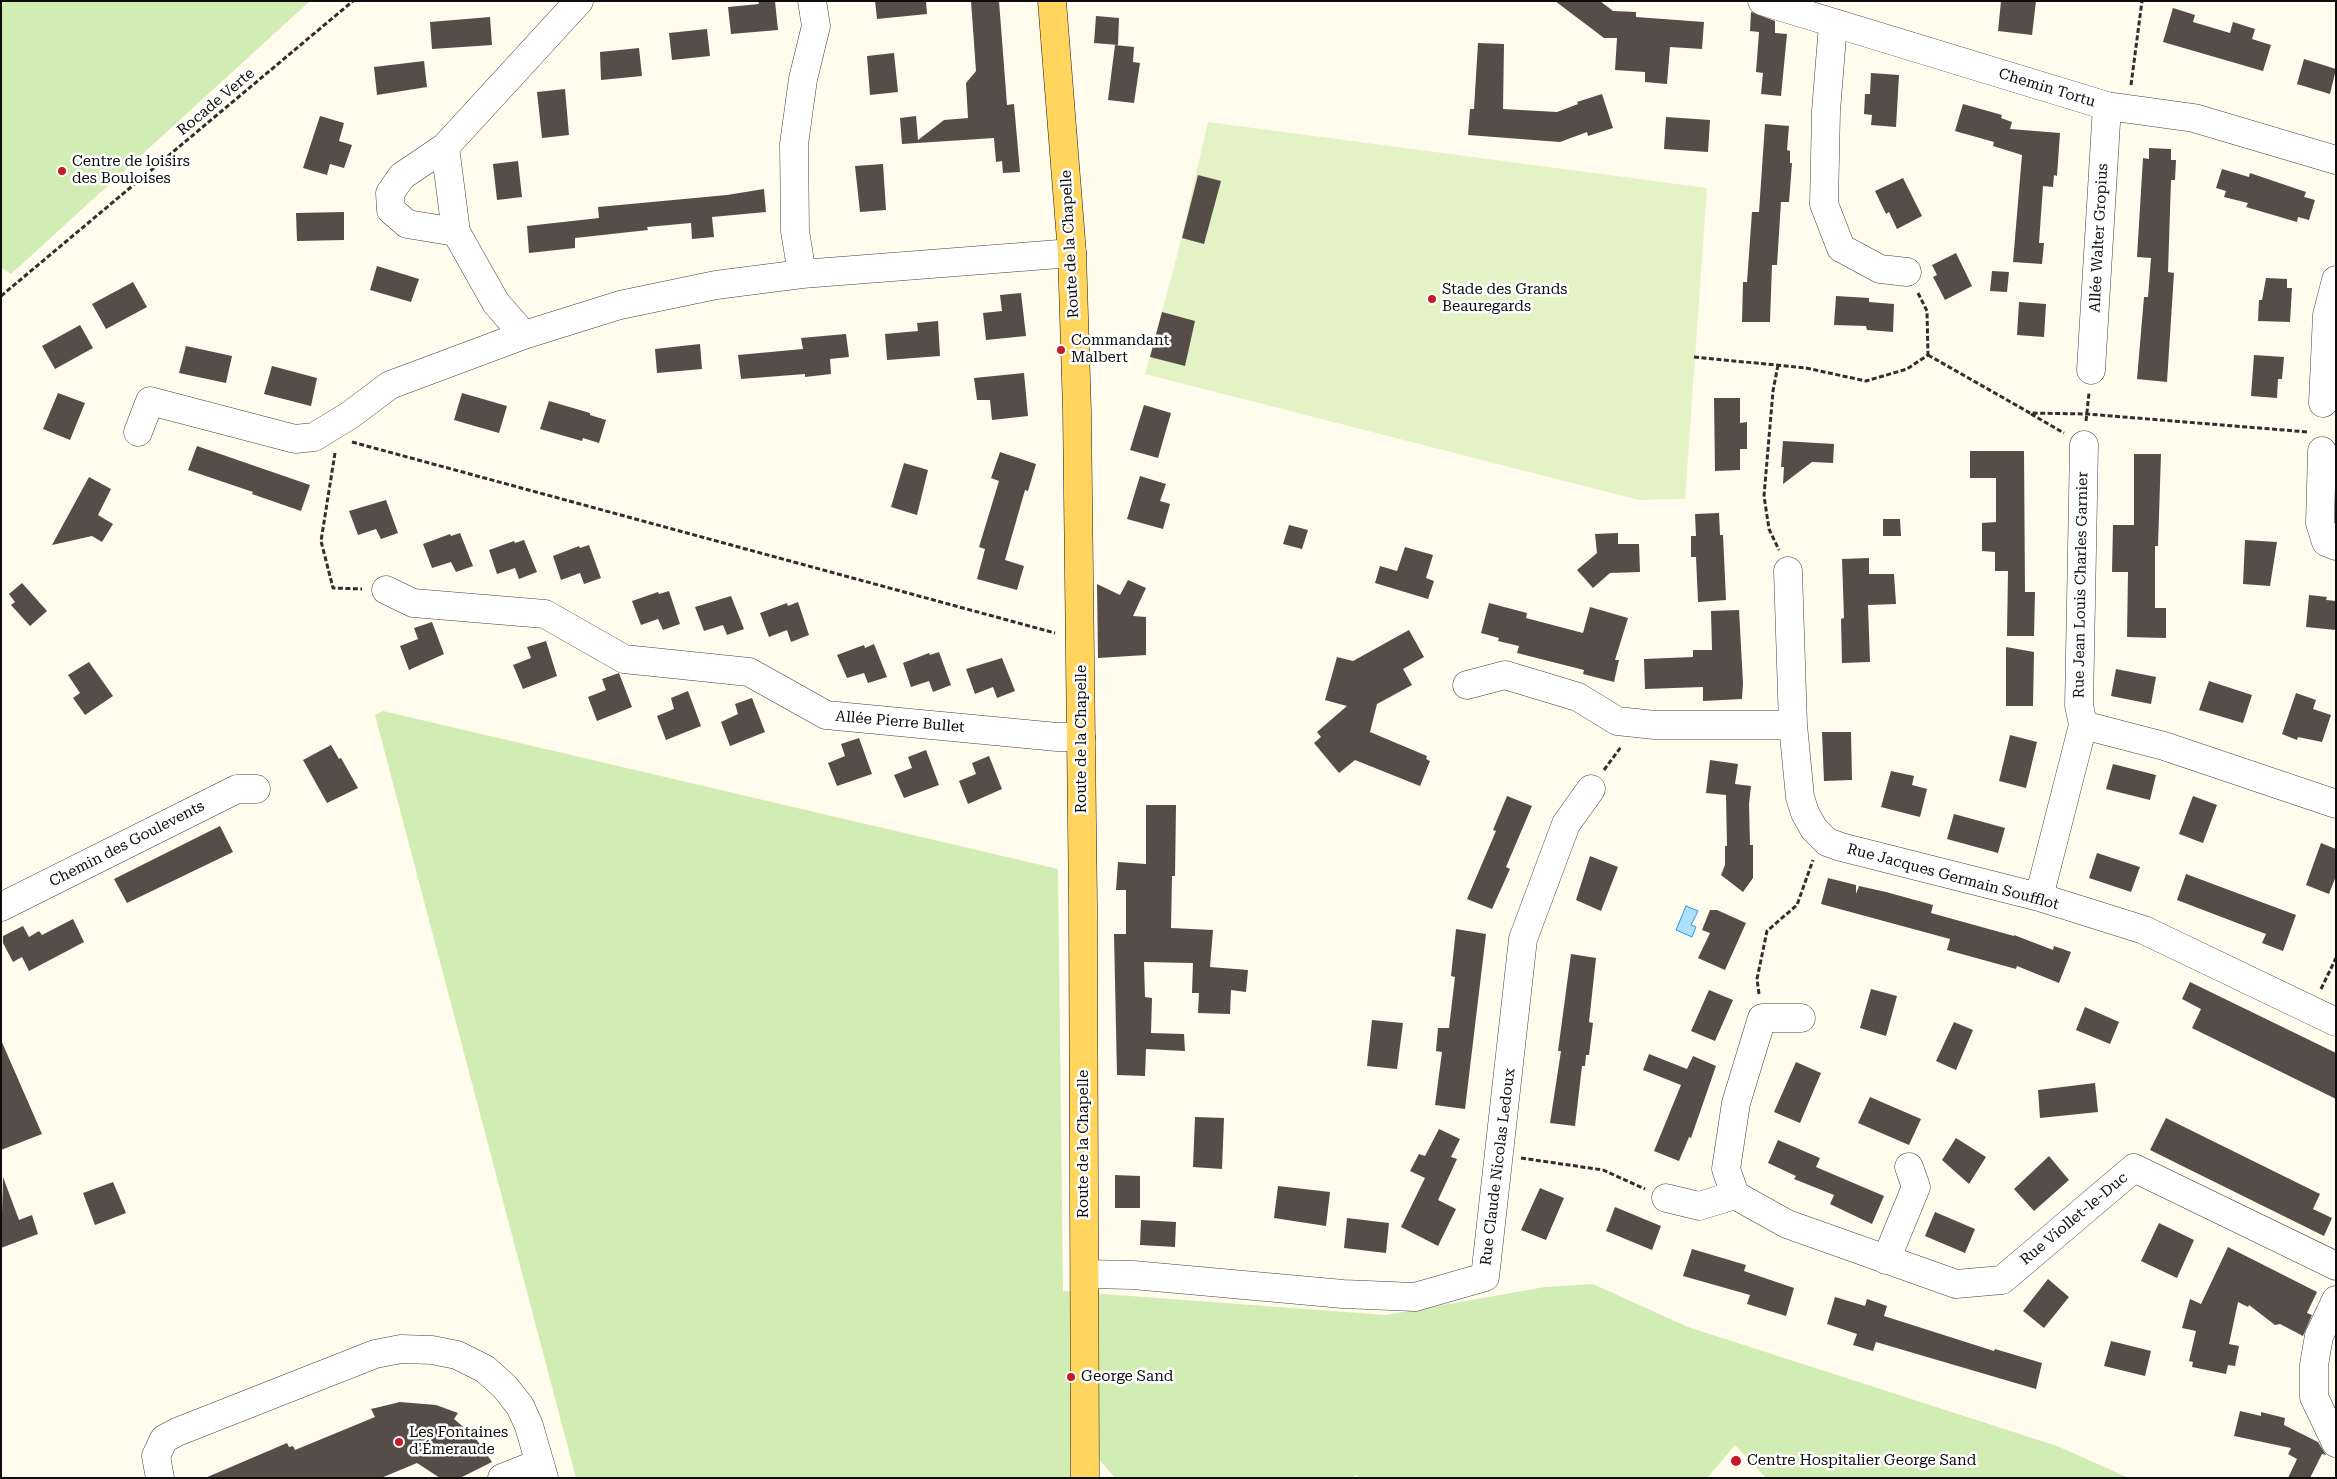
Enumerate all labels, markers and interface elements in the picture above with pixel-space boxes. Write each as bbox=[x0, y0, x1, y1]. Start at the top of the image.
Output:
street label: Rocade Verte bbox=[174, 64, 258, 140]
street label: Chemin Tortu bbox=[1996, 65, 2098, 111]
place label: Centre de loisirs des Bouloises bbox=[72, 153, 190, 188]
street label: Allée Walter Gropius bbox=[2086, 163, 2112, 313]
marker: Centre de loisirs des Bouloises bbox=[56, 165, 68, 177]
street label: Route de la Chapelle bbox=[1057, 169, 1083, 319]
place label: Stade des Grands Beauregards bbox=[1442, 281, 1567, 316]
marker: Stade des Grands Beauregards bbox=[1426, 293, 1438, 305]
place label: Commandant Malbert bbox=[1071, 332, 1169, 367]
marker: Commandant Malbert bbox=[1055, 344, 1067, 356]
street label: Rue Jean Louis Charles Garnier bbox=[2070, 471, 2092, 699]
street label: Route de la Chapelle bbox=[1073, 665, 1091, 813]
street label: Allée Pierre Bullet bbox=[835, 707, 965, 737]
street label: Chemin des Goulevents bbox=[46, 797, 208, 891]
street label: Rue Jacques Germain Soufflot bbox=[1845, 840, 2061, 914]
street label: Rue Claude Nicolas Ledoux bbox=[1477, 1067, 1519, 1267]
street label: Route de la Chapelle bbox=[1075, 1070, 1093, 1218]
street label: Rue Viollet-le-Duc bbox=[2017, 1169, 2131, 1269]
place label: George Sand bbox=[1081, 1368, 1173, 1386]
marker: George Sand bbox=[1065, 1371, 1077, 1383]
place label: Les Fontaines d'Émeraude bbox=[409, 1424, 508, 1459]
marker: Les Fontaines d'Émeraude bbox=[393, 1436, 405, 1448]
place label: Centre Hospitalier George Sand bbox=[1747, 1452, 1976, 1470]
marker: Centre Hospitalier George Sand bbox=[1729, 1454, 1743, 1468]

